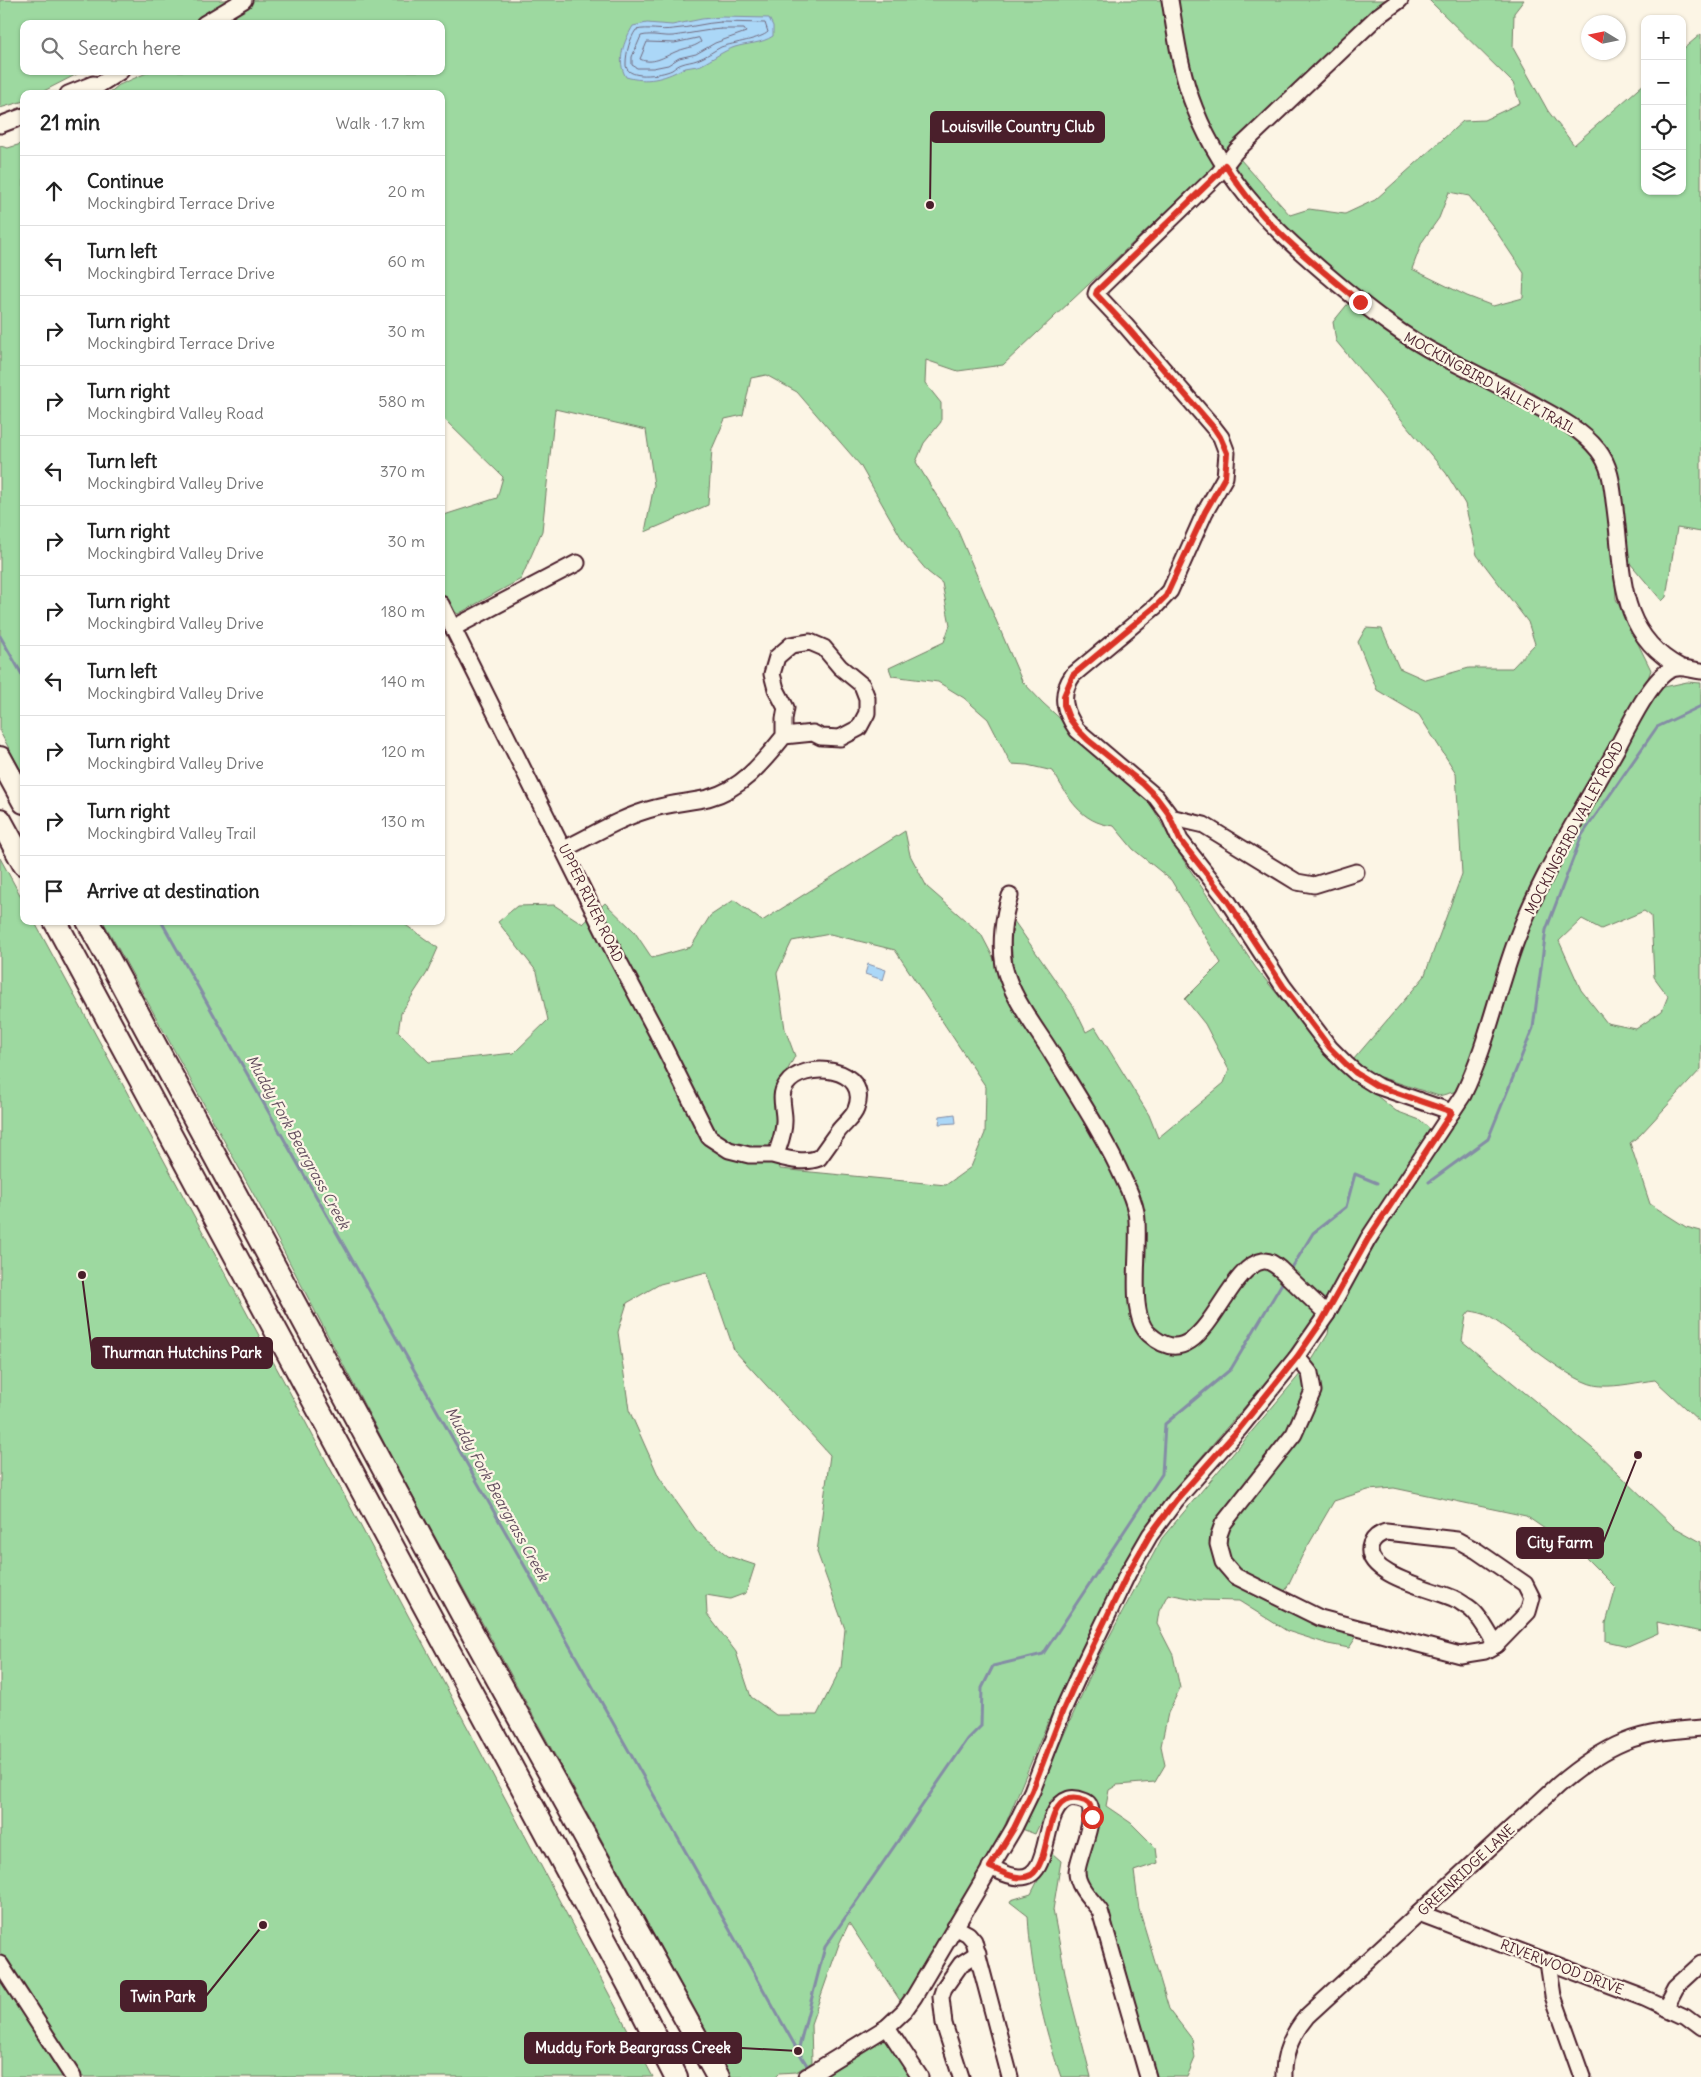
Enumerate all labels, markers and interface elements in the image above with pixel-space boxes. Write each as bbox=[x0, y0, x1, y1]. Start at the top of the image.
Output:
north arrow bbox=[1581, 15, 1626, 60]
map controls bbox=[1641, 15, 1686, 195]
button: + bbox=[1641, 15, 1686, 60]
search box bbox=[20, 20, 445, 75]
icon: search bbox=[38, 34, 66, 62]
text: Search here bbox=[78, 36, 181, 60]
button: − bbox=[1641, 60, 1686, 105]
button: locate bbox=[1641, 105, 1686, 150]
text: 21 min bbox=[40, 109, 100, 136]
callout: Louisville Country Club bbox=[931, 112, 1104, 142]
text: Walk · 1.7 km bbox=[335, 113, 425, 133]
text: Louisville Country Club bbox=[941, 117, 1095, 137]
button: layers bbox=[1641, 150, 1686, 195]
text: Continue bbox=[87, 169, 164, 193]
icon: ahead bbox=[40, 177, 68, 205]
text: 20 m bbox=[388, 181, 425, 201]
text: Mockingbird Terrace Drive bbox=[87, 193, 275, 213]
text: Turn left bbox=[87, 239, 157, 263]
icon: left bbox=[40, 247, 68, 275]
text: 60 m bbox=[387, 251, 425, 271]
text: Mockingbird Terrace Drive bbox=[87, 263, 275, 283]
route end bbox=[1349, 291, 1372, 314]
text: Turn right bbox=[87, 309, 170, 333]
icon: right bbox=[40, 317, 68, 345]
text: 30 m bbox=[388, 321, 425, 341]
street label: MOCKINGBIRD VALLEY TRAIL bbox=[1401, 328, 1580, 438]
text: Mockingbird Terrace Drive bbox=[87, 333, 275, 353]
text: Turn right bbox=[87, 379, 170, 403]
icon: right bbox=[40, 387, 68, 415]
text: 580 m bbox=[378, 391, 425, 411]
text: Mockingbird Valley Road bbox=[87, 403, 264, 423]
text: Turn left bbox=[87, 449, 157, 473]
icon: left bbox=[40, 457, 68, 485]
text: 370 m bbox=[380, 461, 425, 481]
text: Mockingbird Valley Drive bbox=[87, 473, 264, 493]
text: Turn right bbox=[87, 519, 170, 543]
icon: right bbox=[40, 527, 68, 555]
text: 30 m bbox=[388, 531, 425, 551]
text: Mockingbird Valley Drive bbox=[87, 543, 264, 563]
text: Turn right bbox=[87, 589, 170, 613]
icon: right bbox=[40, 597, 68, 625]
text: 180 m bbox=[381, 601, 425, 621]
text: Mockingbird Valley Drive bbox=[87, 613, 264, 633]
text: Turn left bbox=[87, 659, 157, 683]
icon: left bbox=[40, 667, 68, 695]
text: 140 m bbox=[381, 671, 425, 691]
text: Mockingbird Valley Drive bbox=[87, 683, 264, 703]
text: Turn right bbox=[87, 729, 170, 753]
icon: right bbox=[40, 737, 68, 765]
street label: MOCKINGBIRD VALLEY ROAD bbox=[1521, 738, 1627, 918]
text: 120 m bbox=[382, 741, 425, 761]
text: Mockingbird Valley Drive bbox=[87, 753, 264, 773]
text: Turn right bbox=[87, 799, 170, 823]
icon: right bbox=[40, 807, 68, 835]
text: 130 m bbox=[381, 811, 425, 831]
text: Mockingbird Valley Trail bbox=[87, 823, 256, 843]
street label: UPPER RIVER ROAD bbox=[554, 841, 628, 965]
icon: arrive bbox=[40, 877, 68, 905]
text: Arrive at destination bbox=[87, 879, 260, 903]
water label: Muddy Fork Beargrass Creek bbox=[243, 1051, 355, 1233]
callout: Thurman Hutchins Park bbox=[92, 1338, 272, 1368]
text: Thurman Hutchins Park bbox=[102, 1343, 262, 1362]
water label: Muddy Fork Beargrass Creek bbox=[442, 1403, 554, 1585]
callout: City Farm bbox=[1517, 1528, 1603, 1558]
text: City Farm bbox=[1527, 1533, 1593, 1553]
route start bbox=[1081, 1806, 1104, 1829]
street label: GREENRIDGE LANE bbox=[1414, 1820, 1518, 1920]
street label: RIVERWOOD DRIVE bbox=[1498, 1935, 1626, 1999]
callout: Twin Park bbox=[121, 1981, 206, 2011]
text: Twin Park bbox=[130, 1987, 196, 2006]
callout: Muddy Fork Beargrass Creek bbox=[525, 2033, 741, 2063]
text: Muddy Fork Beargrass Creek bbox=[535, 2038, 731, 2058]

